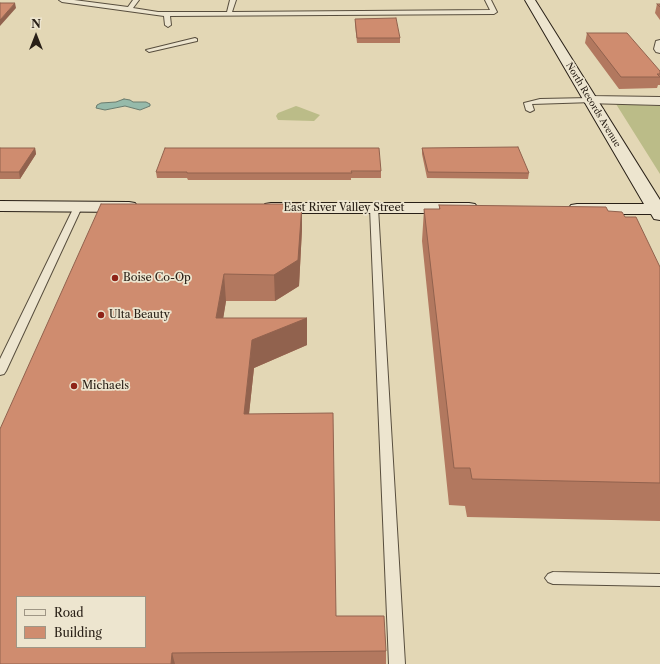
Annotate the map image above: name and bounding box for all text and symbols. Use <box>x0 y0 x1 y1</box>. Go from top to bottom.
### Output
north arrow <box>16 16 56 56</box>
text: N <box>31 17 41 31</box>
street label: North Records Avenue <box>563 61 623 149</box>
street label: East River Valley Street <box>283 201 405 215</box>
place label: Boise Co-Op <box>123 271 191 285</box>
marker: Boise Co-Op <box>110 273 120 283</box>
place label: Ulta Beauty <box>109 308 170 322</box>
marker: Ulta Beauty <box>96 310 106 320</box>
place label: Michaels <box>82 379 129 393</box>
marker: Michaels <box>69 381 79 391</box>
legend <box>16 596 146 648</box>
text: Road <box>54 605 84 620</box>
text: Building <box>54 625 102 640</box>

